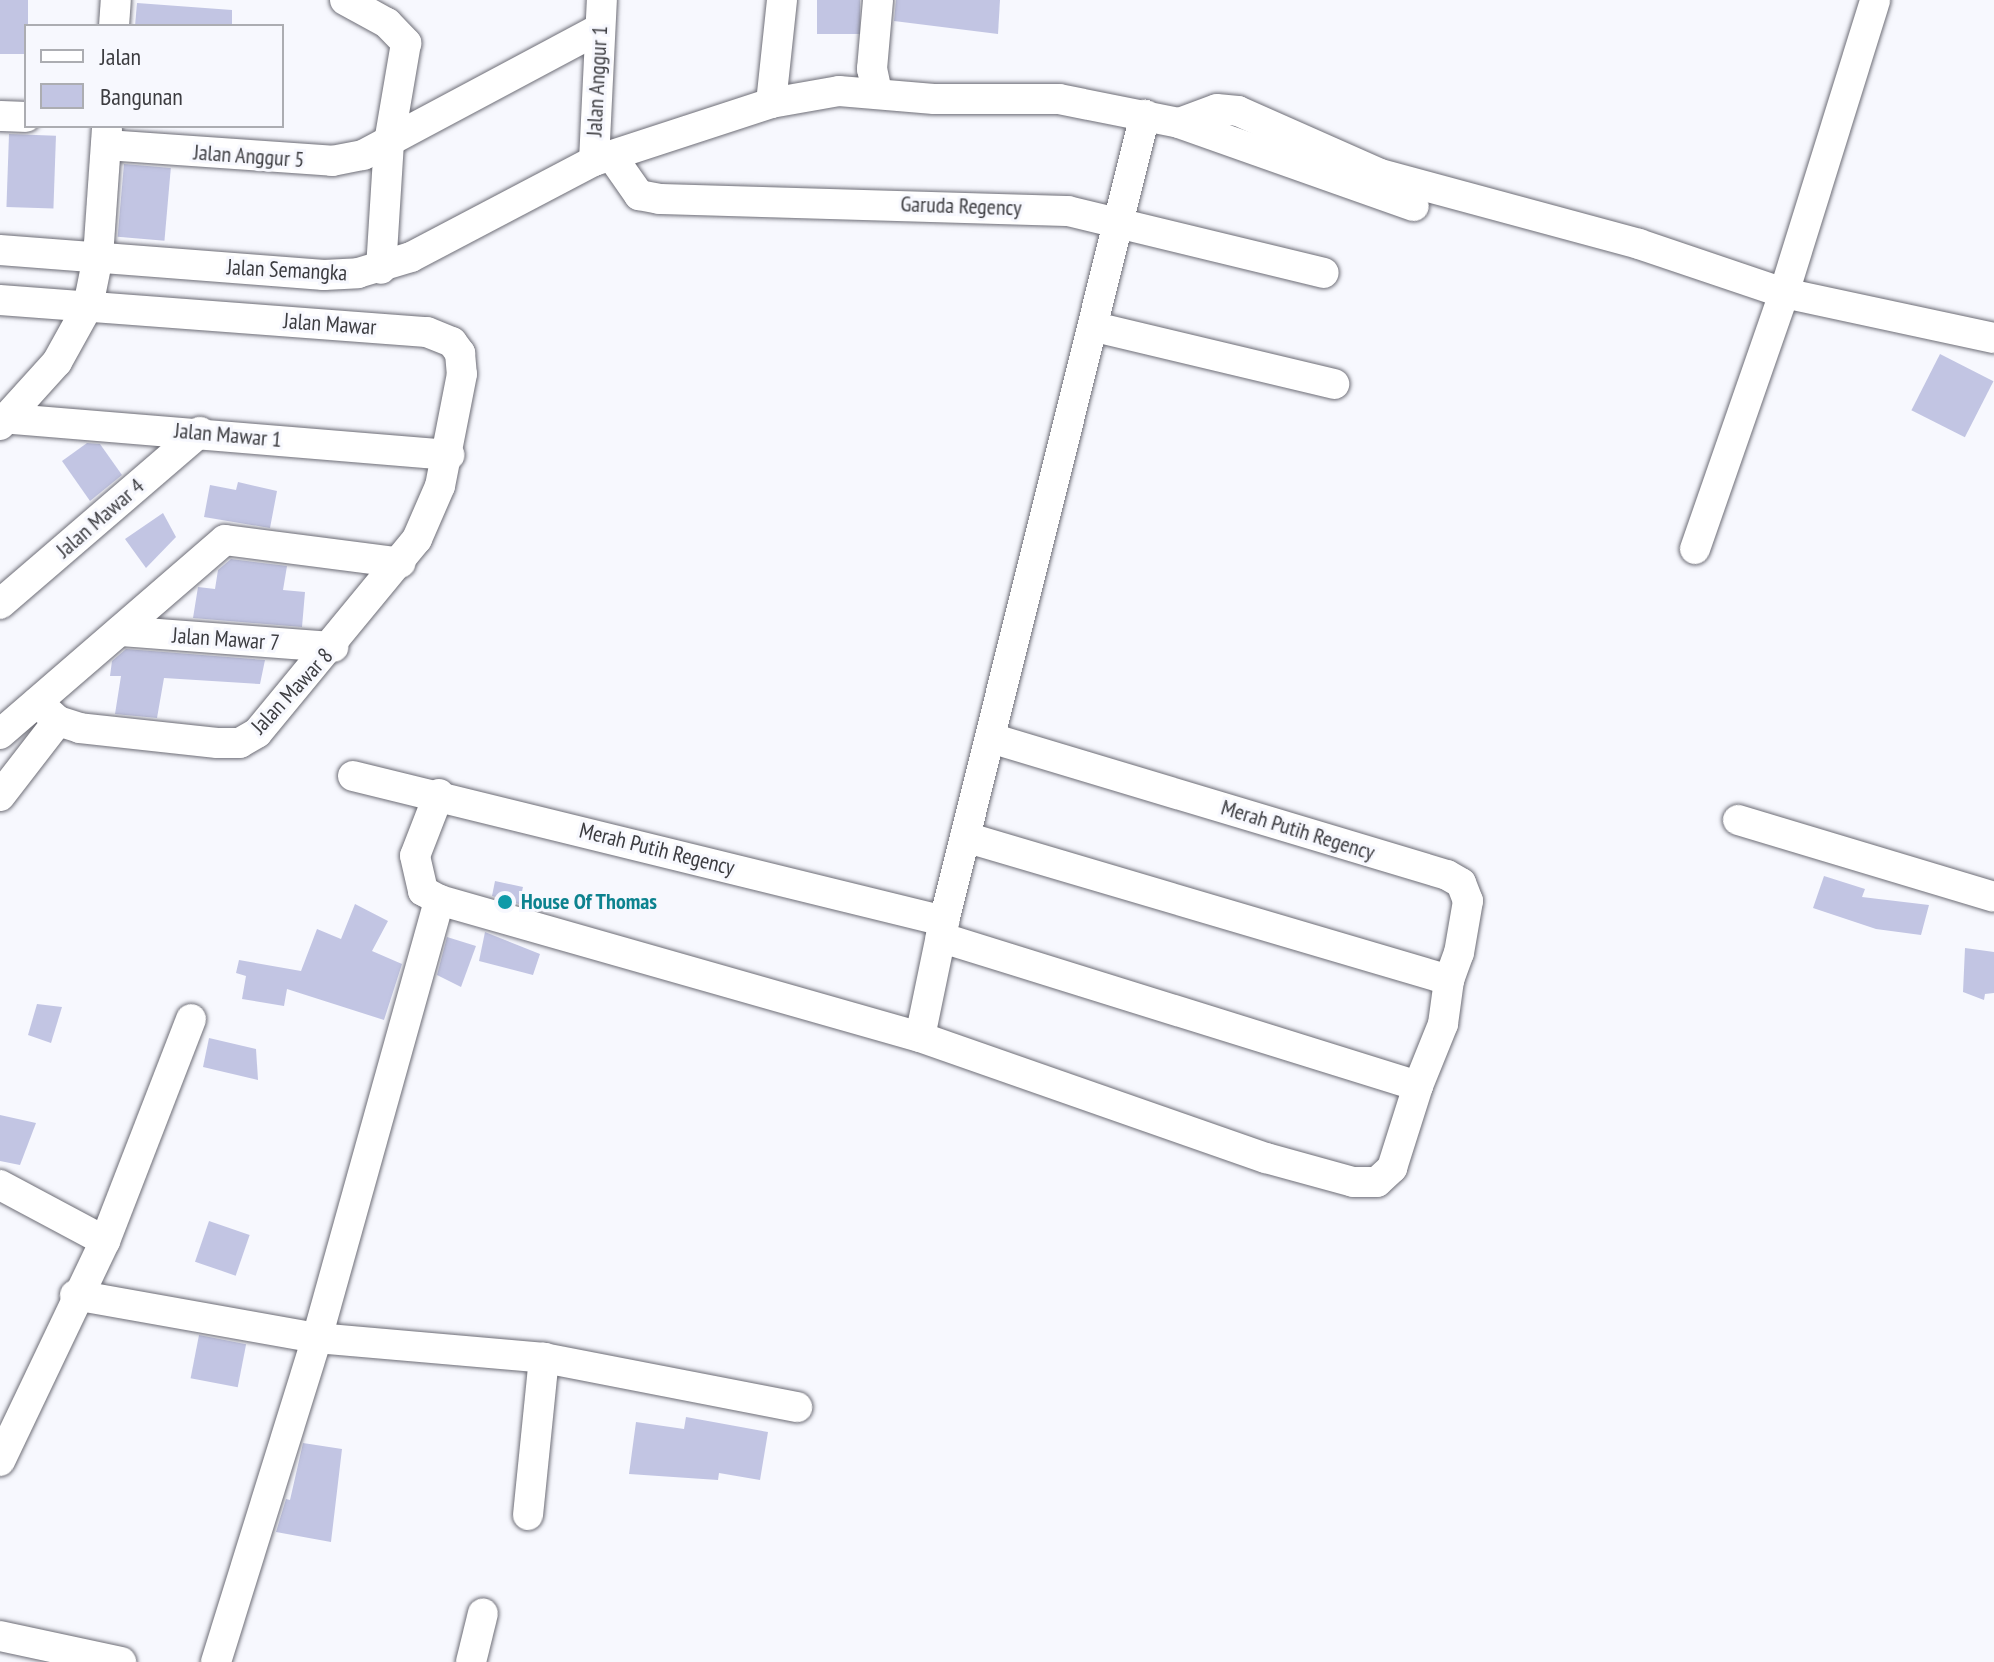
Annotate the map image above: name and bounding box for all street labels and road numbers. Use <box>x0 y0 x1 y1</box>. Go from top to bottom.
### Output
street label: Jalan Anggur 1 <box>581 25 613 137</box>
street label: Jalan Anggur 5 <box>192 139 306 173</box>
street label: Garuda Regency <box>900 191 1022 221</box>
street label: Jalan Semangka <box>226 254 348 286</box>
street label: Jalan Mawar <box>283 308 377 340</box>
street label: Jalan Mawar 1 <box>173 417 283 453</box>
street label: Jalan Mawar 4 <box>51 473 149 563</box>
street label: Jalan Mawar 7 <box>171 622 281 656</box>
street label: Jalan Mawar 8 <box>246 643 338 739</box>
street label: Merah Putih Regency <box>1218 794 1378 866</box>
street label: Merah Putih Regency <box>577 817 737 881</box>

